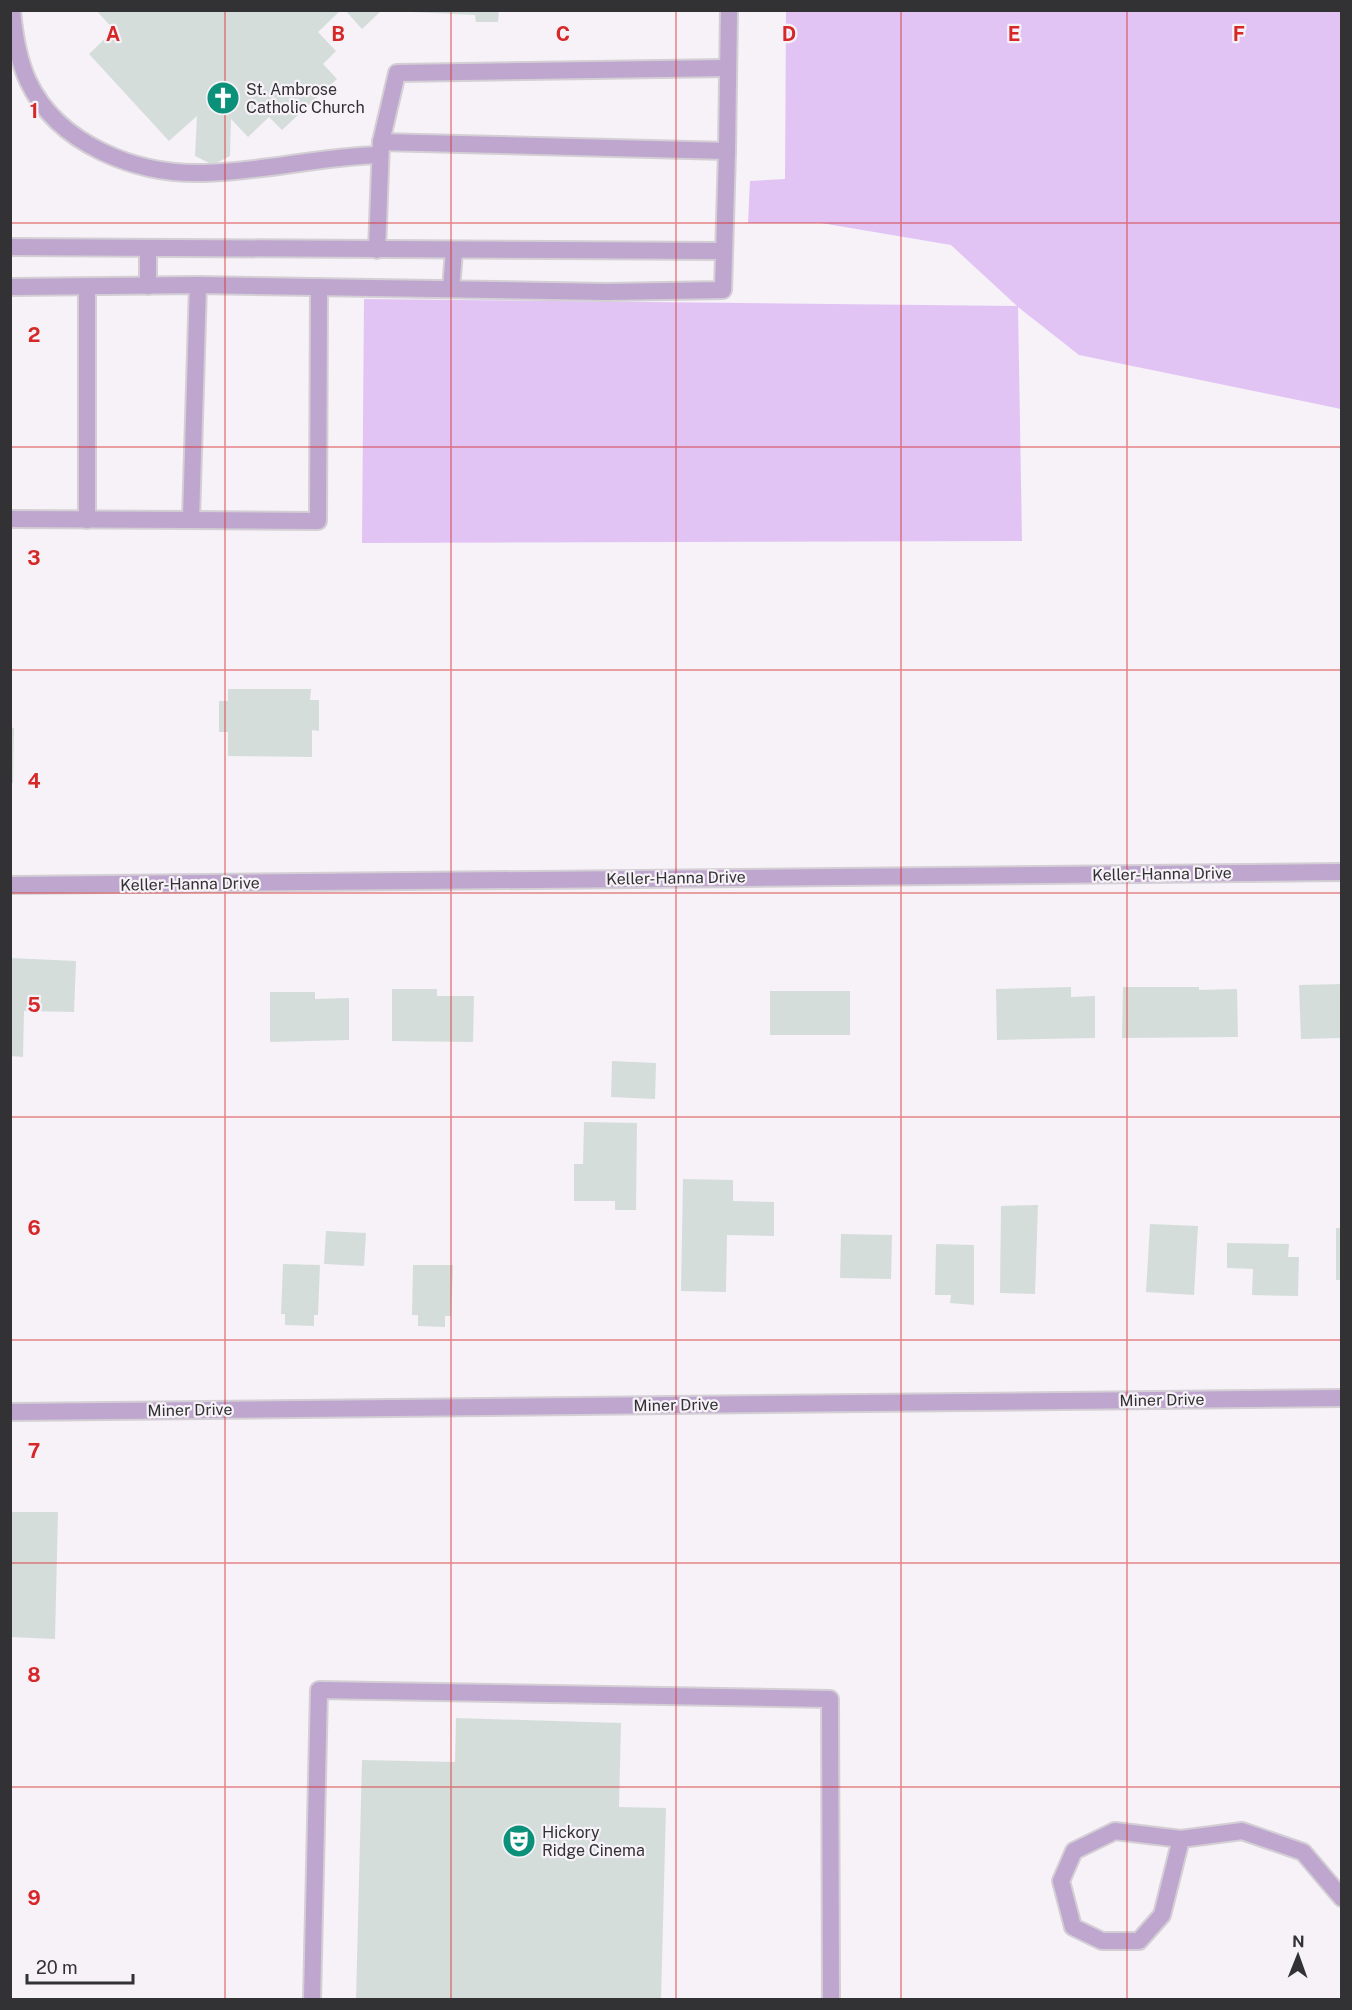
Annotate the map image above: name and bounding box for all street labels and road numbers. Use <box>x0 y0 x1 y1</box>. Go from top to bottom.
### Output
street label: Keller-Hanna Drive <box>1092 863 1232 885</box>
street label: Keller-Hanna Drive <box>606 867 746 889</box>
street label: Keller-Hanna Drive <box>120 873 260 895</box>
street label: Miner Drive <box>1119 1390 1205 1410</box>
street label: Miner Drive <box>633 1395 719 1415</box>
street label: Miner Drive <box>147 1400 233 1420</box>

